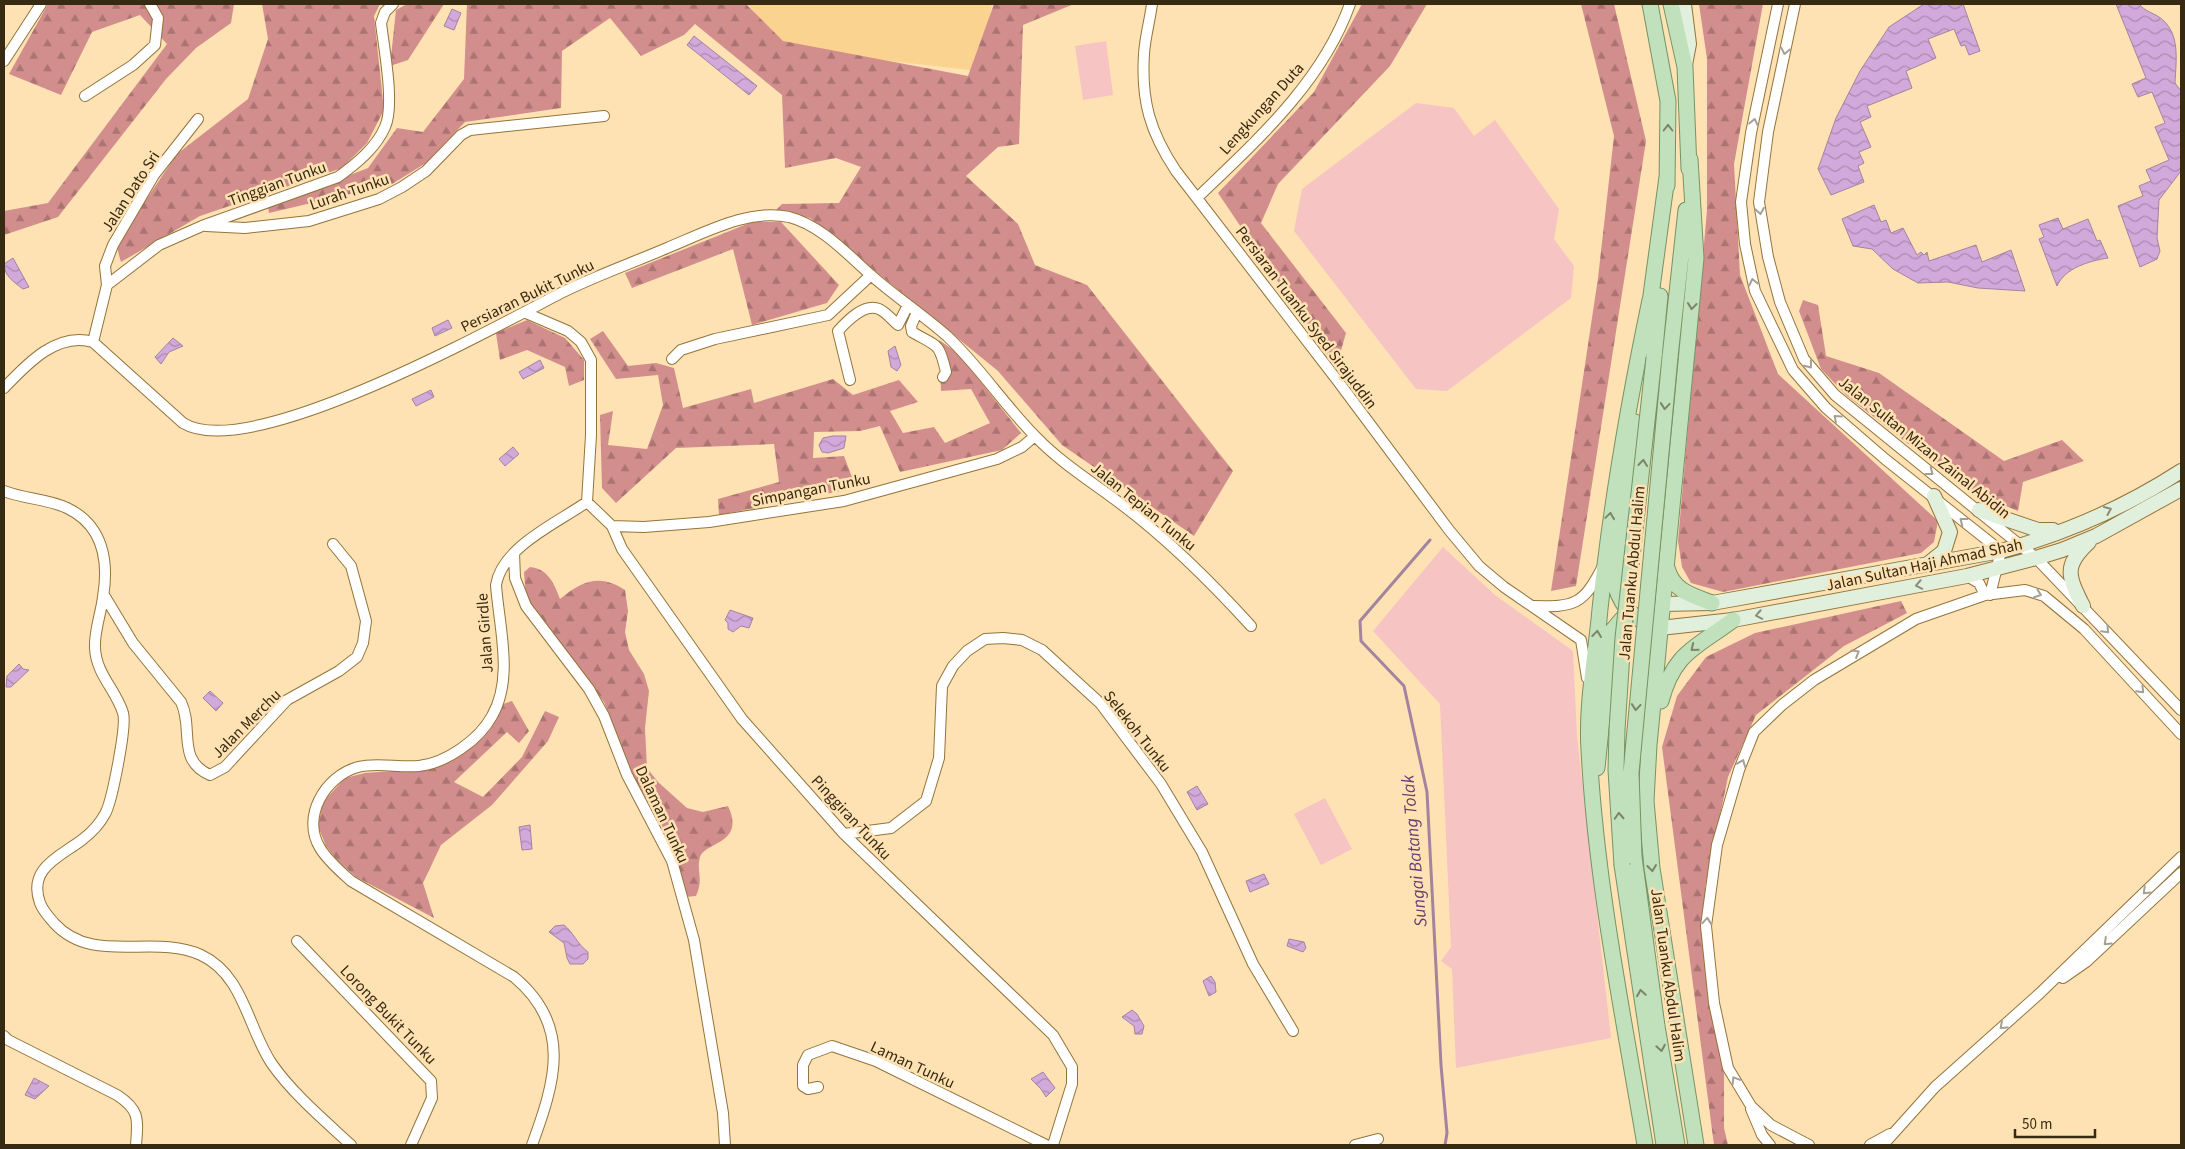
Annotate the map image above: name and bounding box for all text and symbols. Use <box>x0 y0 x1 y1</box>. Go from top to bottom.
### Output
one-way arrow <box>1780 47 1791 56</box>
street label: Lengkungan Duta <box>1214 58 1309 160</box>
one-way arrow <box>1748 117 1758 126</box>
one-way arrow <box>1663 124 1673 132</box>
street label: Jalan Dato Sri <box>96 147 165 236</box>
street label: Tinggian Tunku <box>225 156 330 212</box>
street label: Lurah Tunku <box>306 168 392 216</box>
one-way arrow <box>1755 207 1765 216</box>
street label: Persiaran Tuanku Syed Sirajuddin <box>1230 222 1382 414</box>
street label: Persiaran Bukit Tunku <box>457 254 598 338</box>
one-way arrow <box>1748 277 1759 286</box>
one-way arrow <box>1687 303 1698 311</box>
one-way arrow <box>1803 359 1812 369</box>
street label: Jalan Sultan Mizan Zainal Abidin <box>1834 371 2015 524</box>
one-way arrow <box>1660 402 1671 410</box>
one-way arrow <box>1834 415 1843 424</box>
street label: Jalan Tepian Tunku <box>1086 457 1201 556</box>
one-way arrow <box>1637 458 1648 466</box>
one-way arrow <box>1925 466 1934 475</box>
street label: Simpangan Tunku <box>750 468 873 512</box>
street label: Jalan Tuanku Abdul Halim <box>1613 485 1651 661</box>
one-way arrow <box>2103 505 2112 516</box>
one-way arrow <box>1605 512 1615 520</box>
one-way arrow <box>1960 519 1969 527</box>
street label: Jalan Sultan Haji Ahmad Shah <box>1824 533 2025 597</box>
one-way arrow <box>1915 579 1923 589</box>
one-way arrow <box>2033 588 2041 598</box>
street label: Jalan Girdle <box>471 592 499 674</box>
one-way arrow <box>1755 609 1764 620</box>
one-way arrow <box>2100 625 2109 634</box>
one-way arrow <box>1591 630 1602 638</box>
one-way arrow <box>1691 643 1700 651</box>
one-way arrow <box>1850 650 1859 660</box>
street label: Jalan Merchu <box>207 684 286 763</box>
one-way arrow <box>2135 684 2144 693</box>
street label: Selekoh Tunku <box>1098 686 1176 777</box>
one-way arrow <box>1631 703 1642 711</box>
one-way arrow <box>1735 759 1746 768</box>
street label: Dalaman Tunku <box>630 762 694 867</box>
street label: Pinggiran Tunku <box>806 770 896 865</box>
water label: Sungai Batang Tolak <box>1395 773 1434 928</box>
one-way arrow <box>1613 812 1624 820</box>
one-way arrow <box>1646 864 1657 872</box>
one-way arrow <box>2143 885 2152 894</box>
street label: Jalan Tuanku Abdul Halim <box>1645 887 1691 1063</box>
one-way arrow <box>1701 917 1712 925</box>
one-way arrow <box>2104 936 2113 945</box>
street label: Lorong Bukit Tunku <box>335 960 442 1069</box>
one-way arrow <box>1636 989 1647 997</box>
one-way arrow <box>1999 1020 2008 1029</box>
street label: Laman Tunku <box>867 1036 958 1094</box>
one-way arrow <box>1655 1044 1665 1053</box>
one-way arrow <box>1731 1076 1741 1085</box>
scale bar <box>2015 1106 2095 1138</box>
text: 50 m <box>2022 1114 2052 1135</box>

